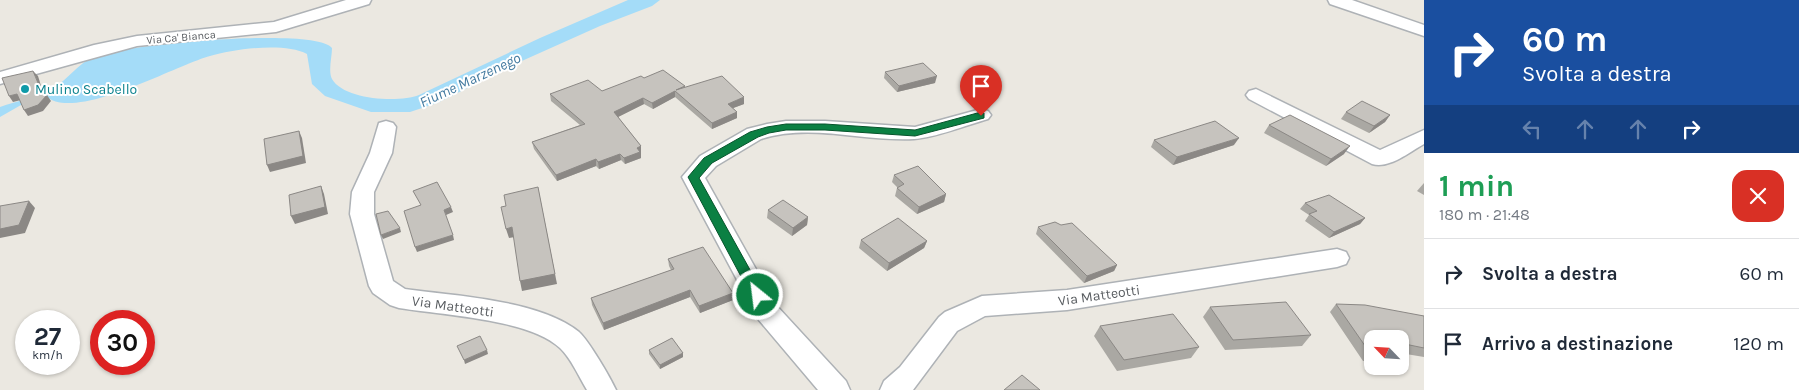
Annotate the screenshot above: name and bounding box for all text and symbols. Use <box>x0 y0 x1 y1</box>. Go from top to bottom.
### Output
text: 60 m <box>1522 19 1607 60</box>
icon: right <box>1439 20 1504 85</box>
street label: Via Ca' Bianca <box>146 28 216 47</box>
water label: Fiume Marzenego <box>417 48 524 111</box>
text: Svolta a destra <box>1522 61 1672 87</box>
pin <box>960 65 1002 116</box>
icon: arrive <box>967 72 995 100</box>
place label: Mulino Scabello <box>35 81 137 98</box>
marker: Mulino Scabello <box>19 83 31 95</box>
icon: left <box>1518 115 1546 143</box>
icon: ahead <box>1571 115 1599 143</box>
icon: ahead <box>1624 115 1652 143</box>
icon: right <box>1677 115 1705 143</box>
text: 1 min <box>1439 168 1514 204</box>
button: close <box>1732 170 1784 222</box>
text: 180 m · 21:48 <box>1439 205 1530 224</box>
icon: right <box>1439 260 1467 288</box>
text: Svolta a destra <box>1482 263 1618 285</box>
text: 60 m <box>1740 263 1784 285</box>
position arrow <box>731 268 783 320</box>
street label: Via Matteotti <box>1057 281 1141 310</box>
street label: Via Matteotti <box>411 292 495 321</box>
speed limit sign: 30 <box>90 310 155 375</box>
text: 27 <box>34 322 61 351</box>
north arrow <box>1364 330 1409 375</box>
map controls <box>1364 330 1409 375</box>
icon: arrive <box>1439 330 1467 358</box>
text: Arrivo a destinazione <box>1482 333 1673 355</box>
text: 120 m <box>1733 333 1784 355</box>
text: km/h <box>32 348 63 362</box>

